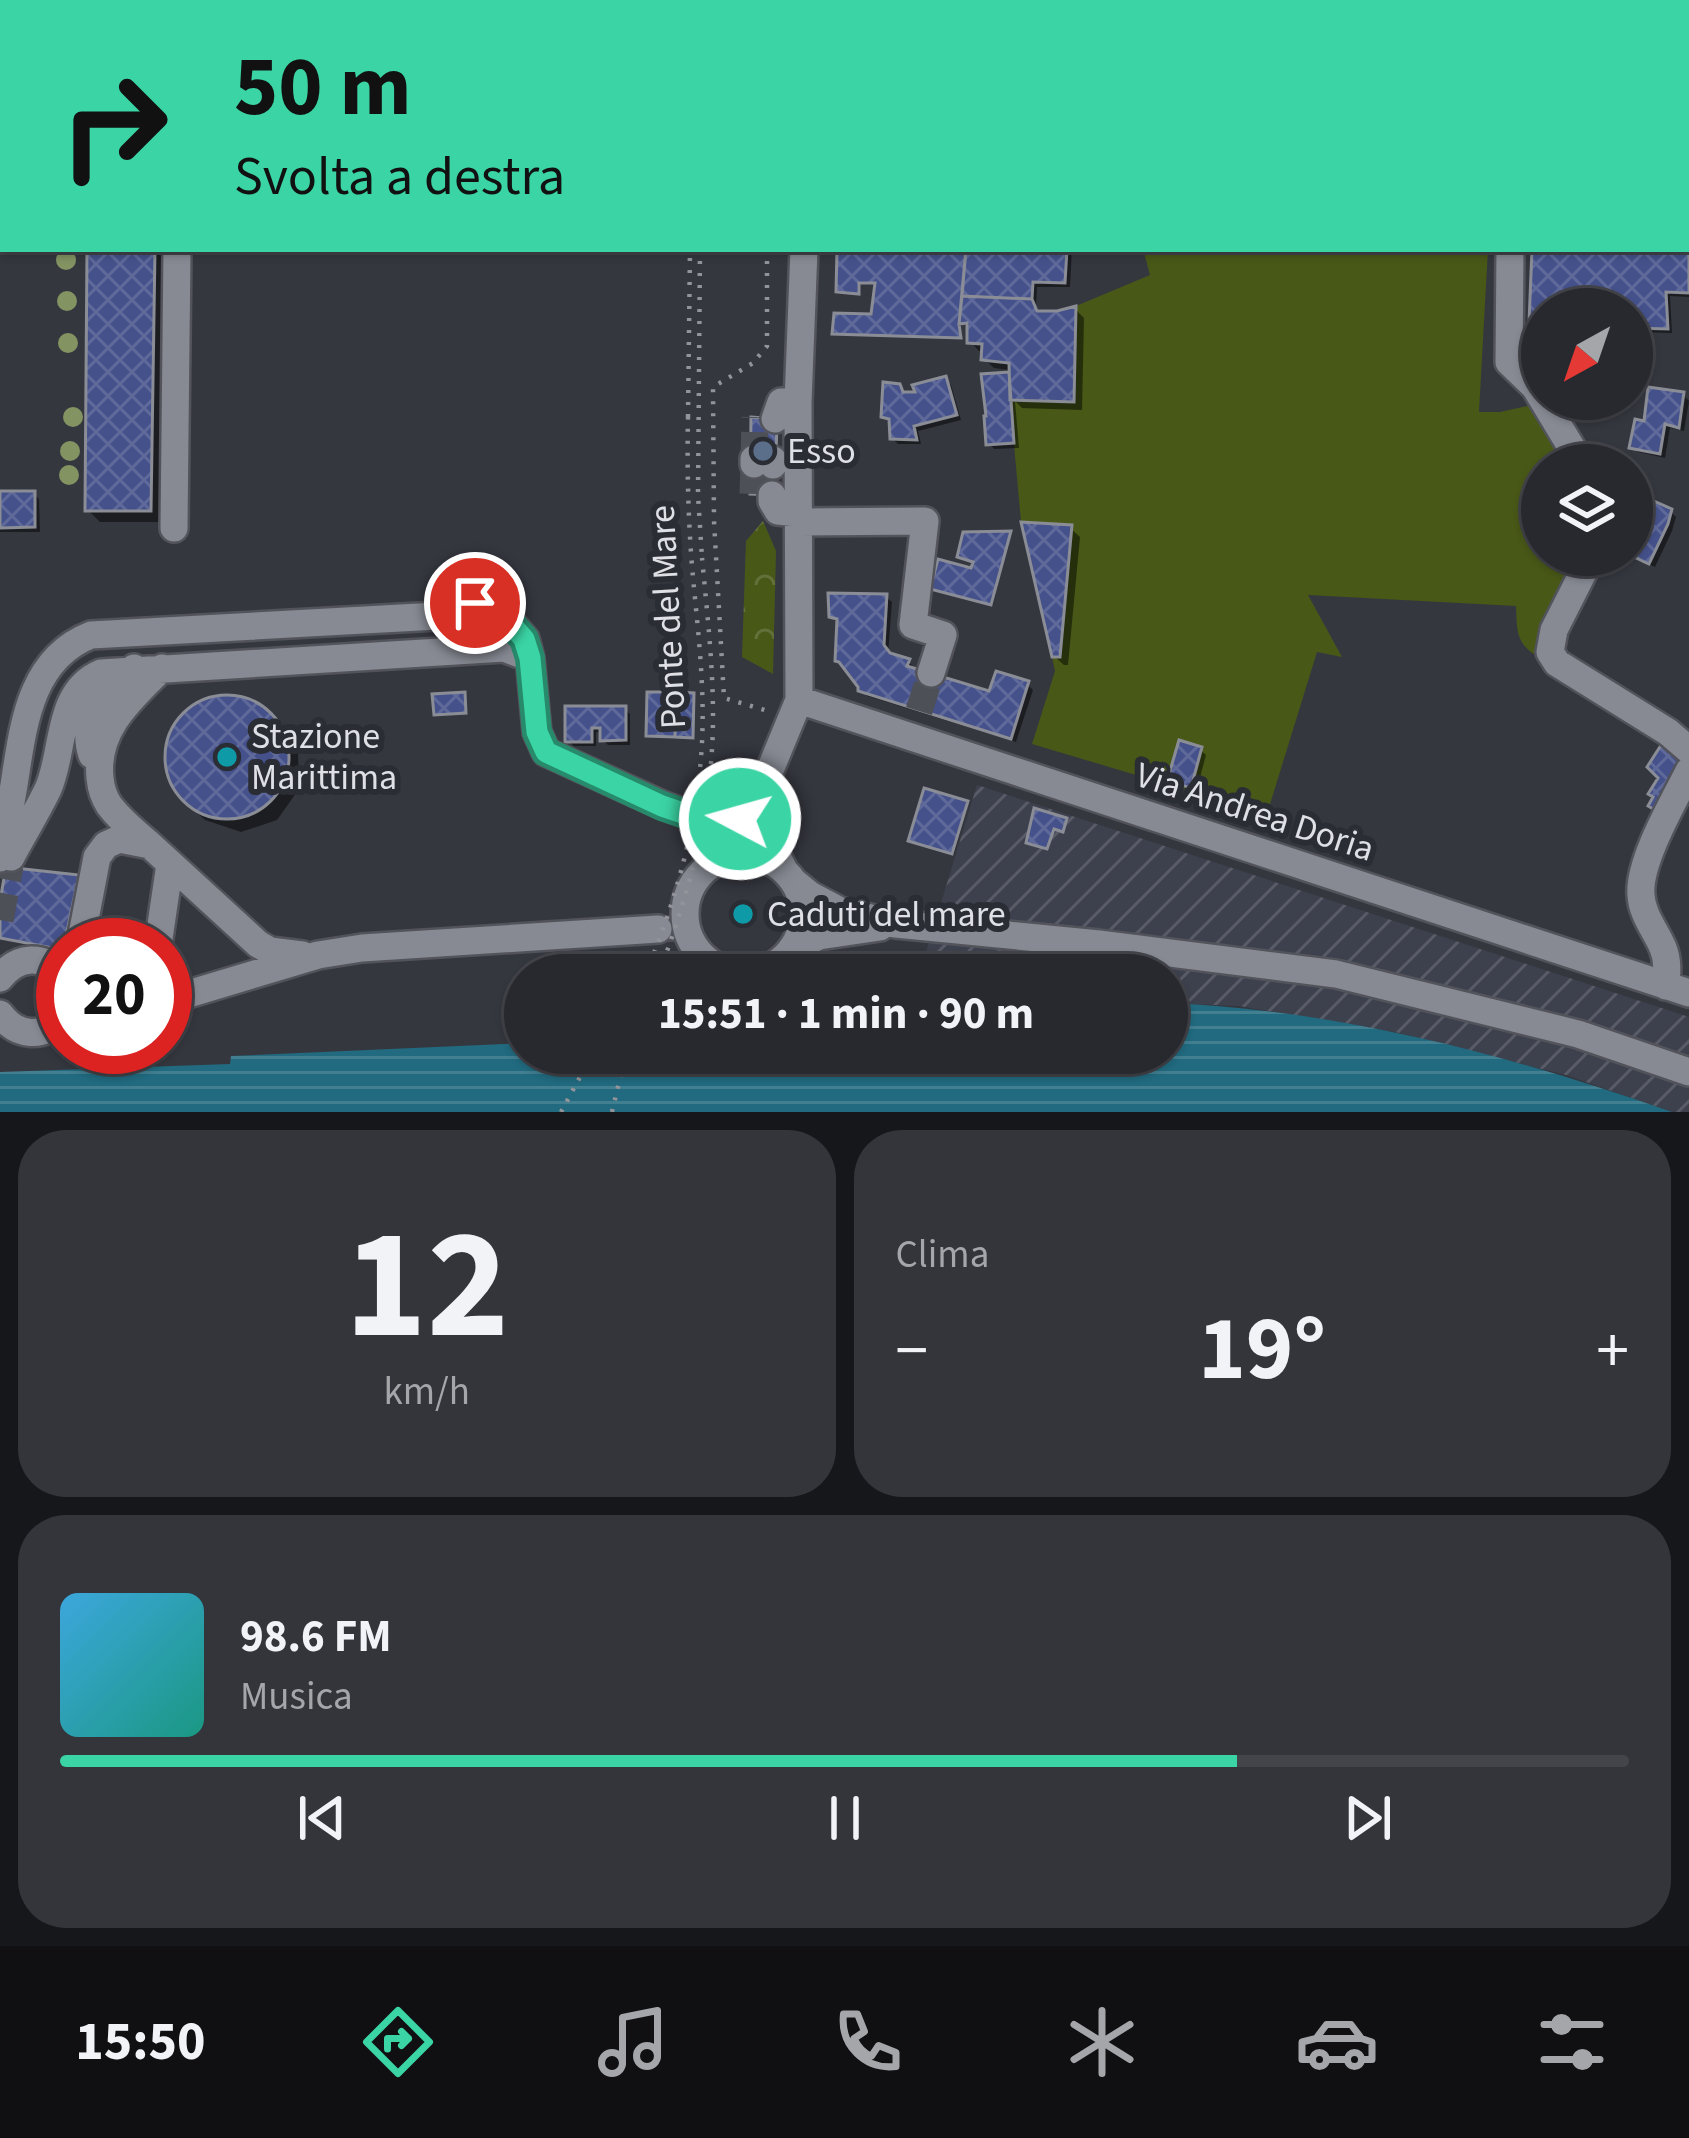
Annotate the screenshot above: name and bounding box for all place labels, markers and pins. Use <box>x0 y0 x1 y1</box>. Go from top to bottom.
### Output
place label: Esso <box>787 426 856 477</box>
marker: Esso <box>750 438 776 464</box>
pin <box>424 552 526 654</box>
place label: Stazione Marittima <box>251 711 397 803</box>
marker: Stazione Marittima <box>214 744 240 770</box>
place label: Caduti del mare <box>767 889 1006 940</box>
marker: Caduti del mare <box>730 901 756 927</box>

